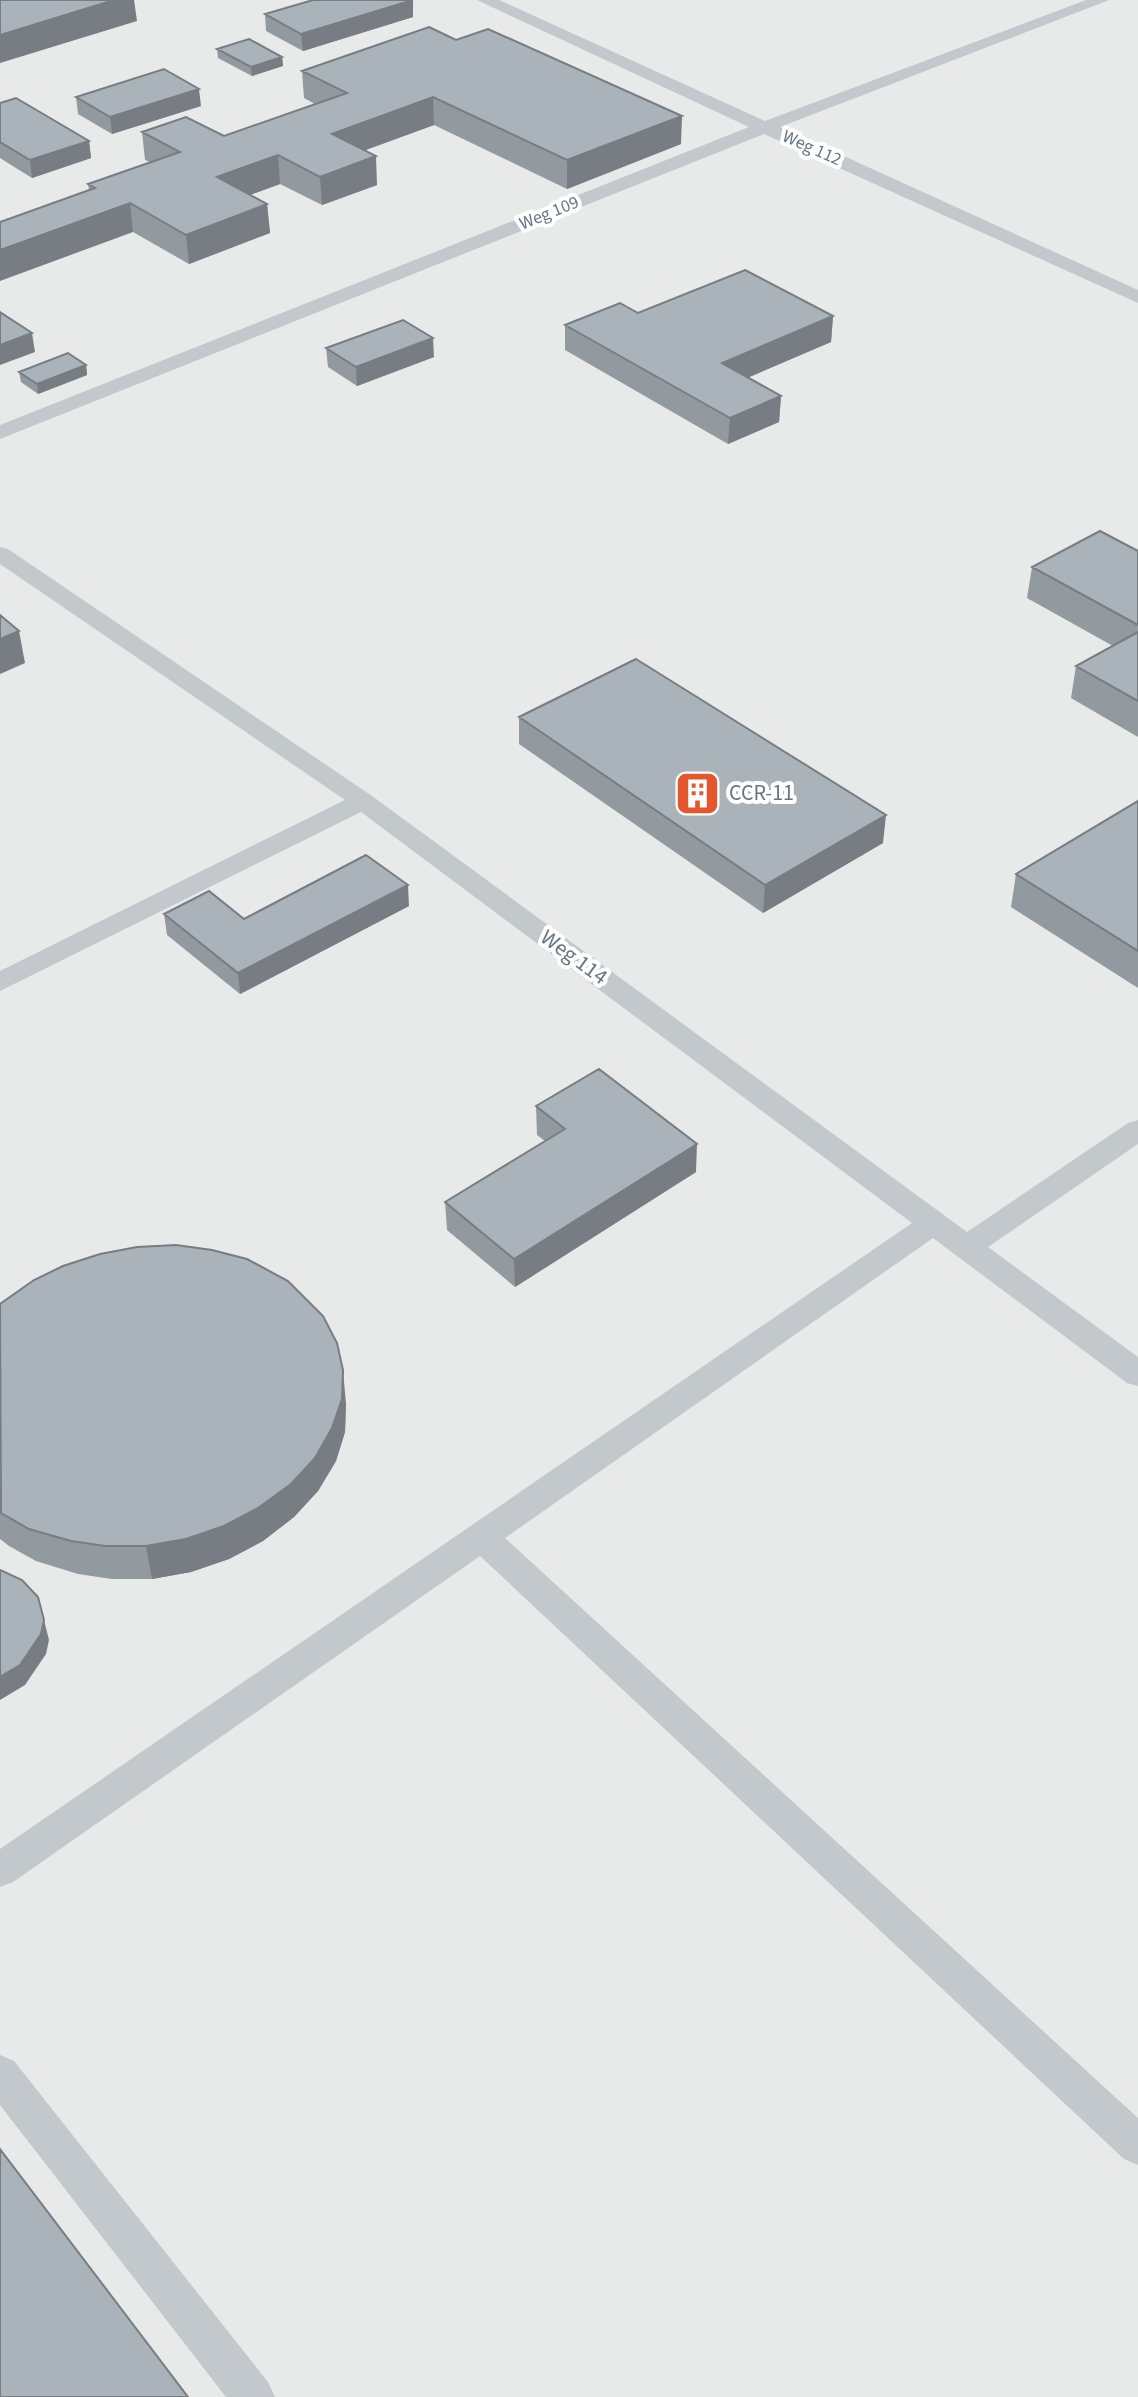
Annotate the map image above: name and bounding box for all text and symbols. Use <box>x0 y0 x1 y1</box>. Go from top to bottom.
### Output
street label: Weg 112 <box>778 124 846 172</box>
street label: Weg 109 <box>515 190 583 236</box>
building icon: CCR-11 <box>674 769 722 817</box>
place label: CCR-11 <box>729 777 794 809</box>
street label: Weg 114 <box>534 922 614 992</box>

